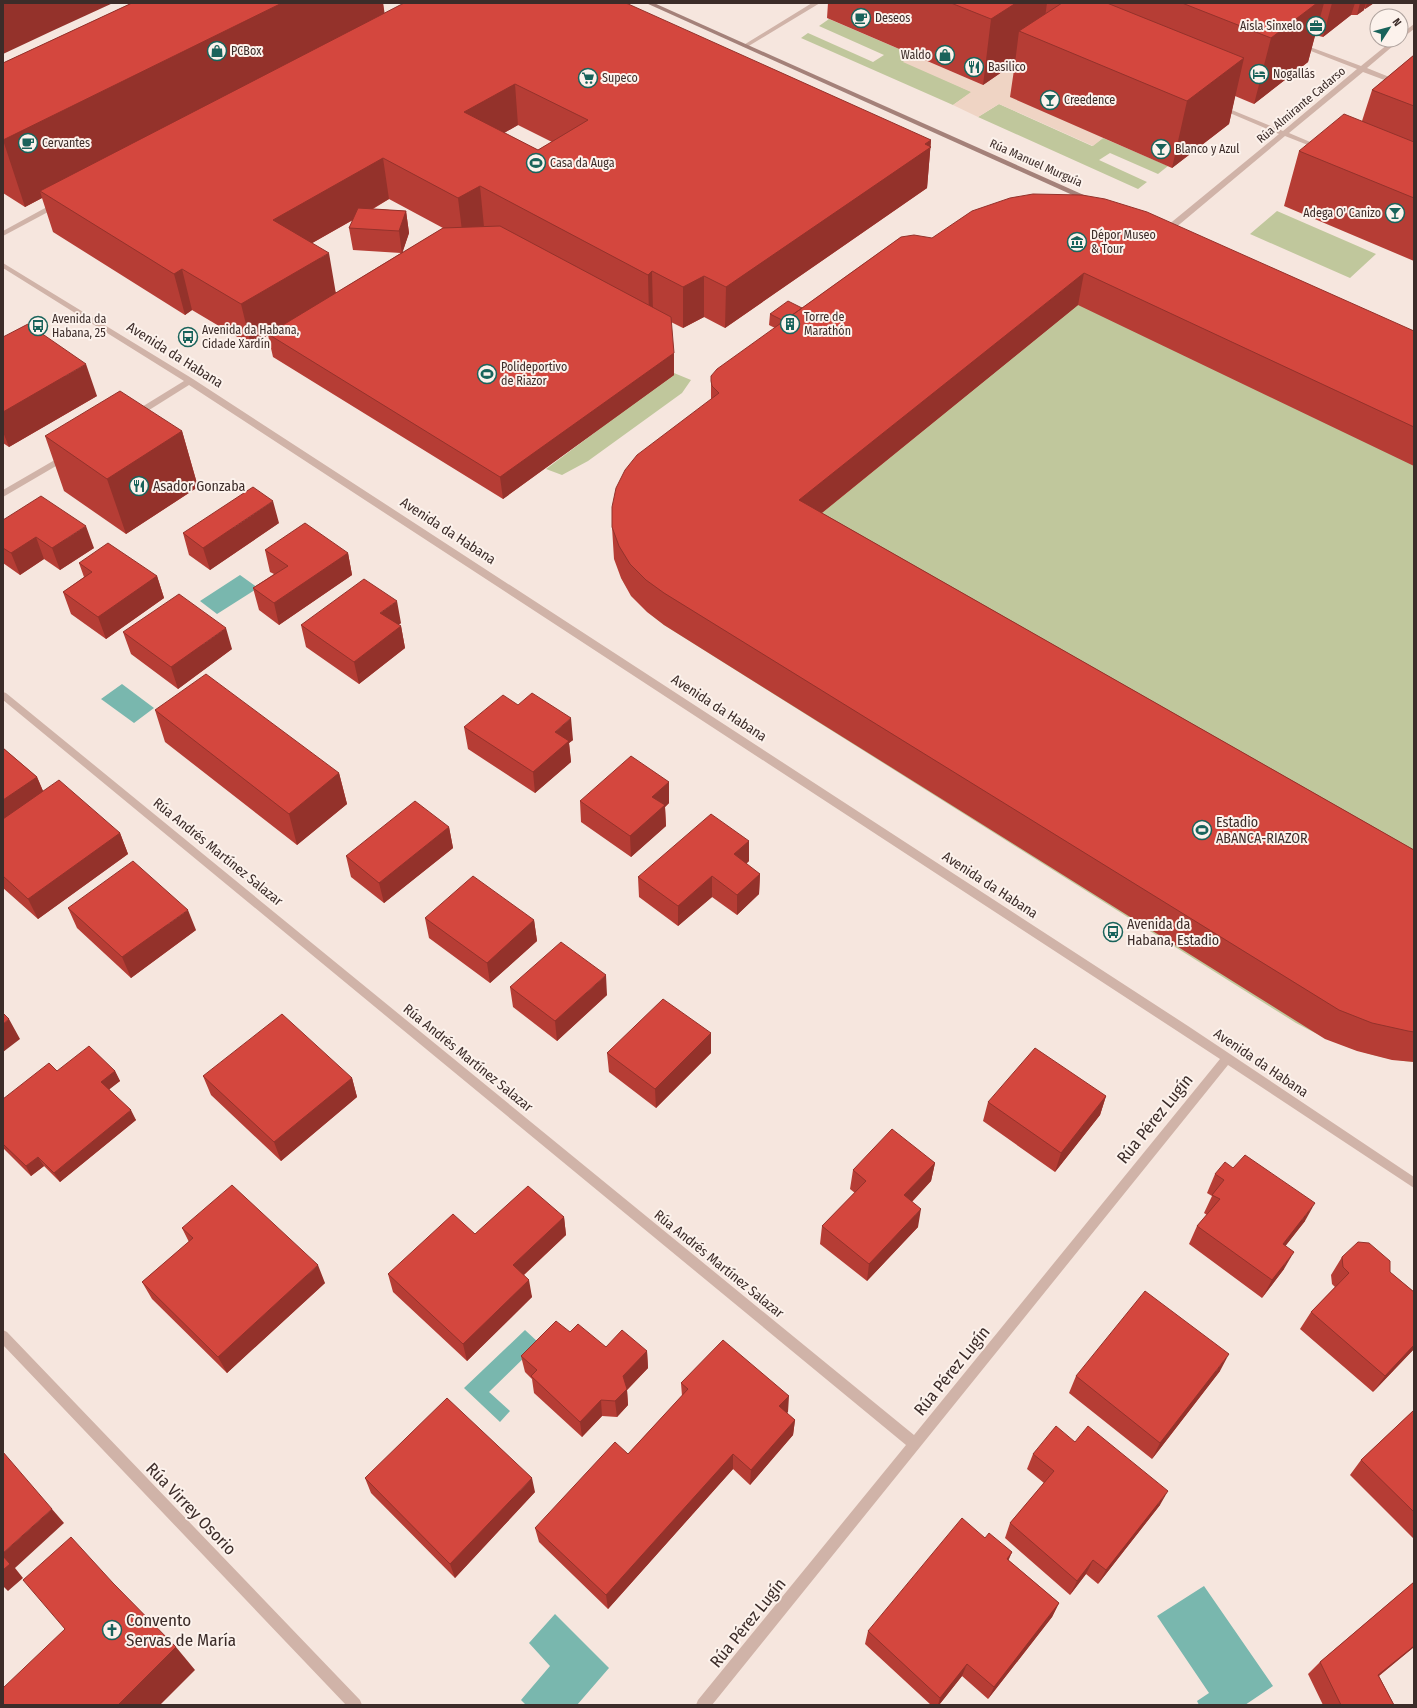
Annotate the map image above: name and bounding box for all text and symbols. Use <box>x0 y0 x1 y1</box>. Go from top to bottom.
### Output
cafe icon: Deseos <box>850 7 872 29</box>
north arrow <box>1369 8 1409 48</box>
place label: Deseos <box>875 11 910 25</box>
office icon: Aisla Sinxelo <box>1305 15 1327 37</box>
text: N <box>1389 16 1404 29</box>
place label: Aisla Sinxelo <box>1240 19 1302 33</box>
shop icon: PCBox <box>206 40 228 62</box>
place label: PCBox <box>231 44 262 58</box>
shop icon: Waldo <box>934 44 956 66</box>
place label: Waldo <box>901 48 931 62</box>
restaurant icon: Basilico <box>963 56 985 78</box>
place label: Basilico <box>988 60 1026 74</box>
hotel icon: Nogallás <box>1248 63 1270 85</box>
street label: Rúa Almirante Cadarso <box>1254 64 1348 146</box>
supermarket icon: Supeco <box>577 67 599 89</box>
place label: Nogallás <box>1273 67 1315 81</box>
place label: Supeco <box>602 71 638 85</box>
bar icon: Creedence <box>1039 89 1061 111</box>
place label: Creedence <box>1064 93 1115 107</box>
cafe icon: Cervantes <box>17 132 39 154</box>
place label: Cervantes <box>42 136 90 150</box>
street label: Rúa Manuel Murguía <box>987 136 1085 190</box>
bar icon: Blanco y Azul <box>1150 138 1172 160</box>
place label: Blanco y Azul <box>1175 142 1240 156</box>
sports icon: Casa da Auga <box>525 152 547 174</box>
place label: Casa da Auga <box>550 156 615 170</box>
bar icon: Adega O' Canizo <box>1384 202 1406 224</box>
place label: Adega O' Canizo <box>1303 206 1381 220</box>
place label: Dépor Museo & Tour <box>1091 228 1156 256</box>
museum icon: Dépor Museo & Tour <box>1066 231 1088 253</box>
place label: Torre de Marathón <box>804 310 851 338</box>
place label: Avenida da Habana, 25 <box>52 312 106 340</box>
building icon: Torre de Marathón <box>779 313 801 335</box>
bus stop icon: Avenida da Habana, 25 <box>27 315 49 337</box>
street label: Avenida da Habana <box>124 319 226 392</box>
place label: Avenida da Habana, Cidade Xardín <box>202 323 299 351</box>
bus stop icon: Avenida da Habana, Cidade Xardín <box>177 326 199 348</box>
place label: Polideportivo de Riazor <box>501 360 567 388</box>
sports icon: Polideportivo de Riazor <box>476 363 498 385</box>
restaurant icon: Asador Gonzaba <box>128 475 150 497</box>
place label: Asador Gonzaba <box>153 478 245 495</box>
street label: Avenida da Habana <box>397 494 499 568</box>
street label: Avenida da Habana <box>668 671 770 745</box>
street label: Rúa Andrés Martínez Salazar <box>150 794 286 910</box>
place label: Estadio ABANCA-RIAZOR <box>1216 814 1308 847</box>
sports icon: Estadio ABANCA-RIAZOR <box>1191 819 1213 841</box>
street label: Avenida da Habana <box>939 848 1041 922</box>
place label: Avenida da Habana, Estadio <box>1127 916 1219 949</box>
bus stop icon: Avenida da Habana, Estadio <box>1102 921 1124 943</box>
street label: Rúa Andrés Martínez Salazar <box>400 1000 536 1116</box>
street label: Avenida da Habana <box>1210 1025 1312 1101</box>
street label: Rúa Pérez Lugín <box>1113 1070 1197 1168</box>
street label: Rúa Andrés Martínez Salazar <box>651 1206 787 1322</box>
street label: Rúa Pérez Lugín <box>910 1322 994 1420</box>
street label: Rúa Virrey Osorio <box>142 1458 241 1560</box>
street label: Rúa Pérez Lugín <box>706 1574 790 1672</box>
place label: Convento Servas de María <box>126 1610 236 1651</box>
church icon: Convento Servas de María <box>101 1619 123 1641</box>

